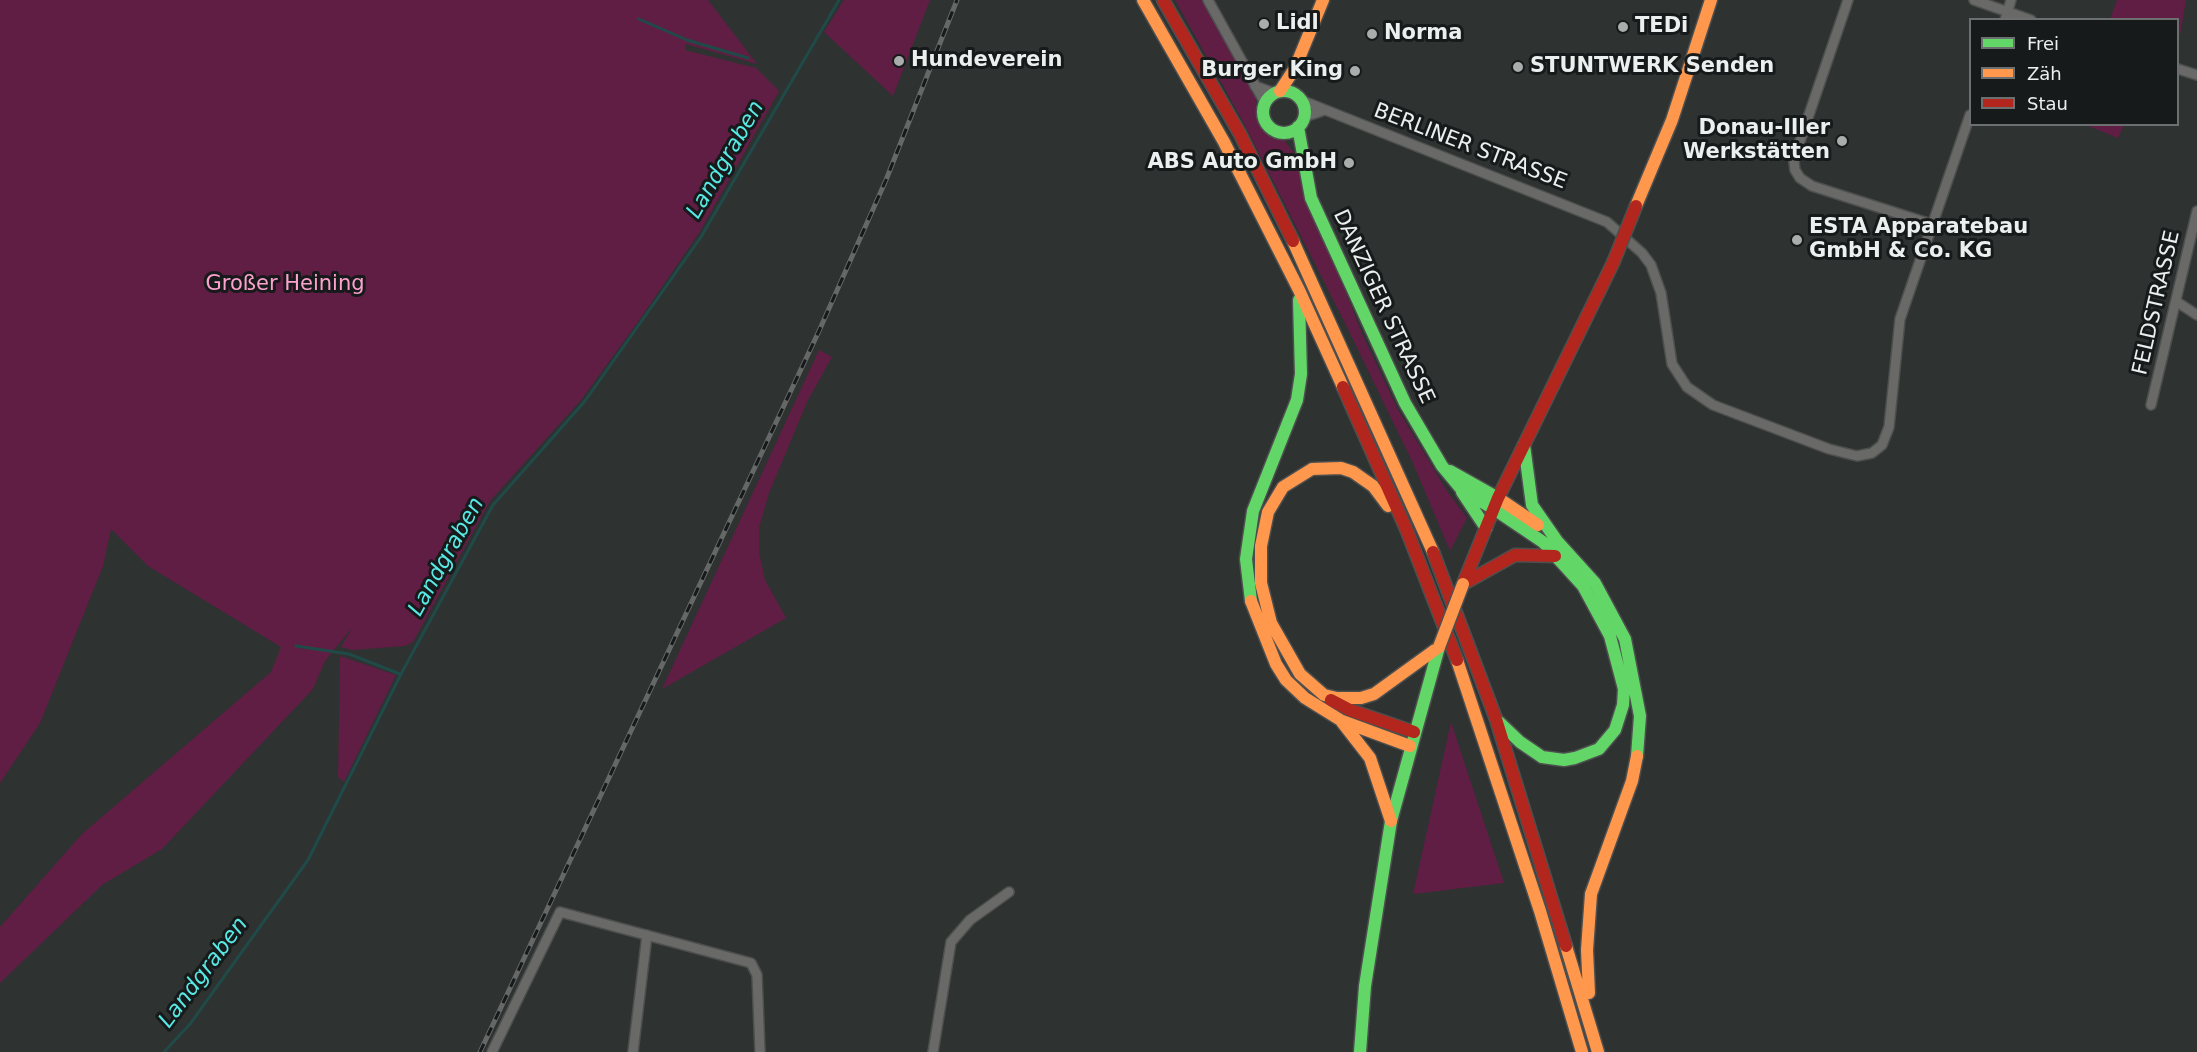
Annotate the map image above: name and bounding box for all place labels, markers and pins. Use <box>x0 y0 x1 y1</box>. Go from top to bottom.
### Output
place label: Lidl <box>1276 11 1319 37</box>
place label: TEDi <box>1635 14 1688 40</box>
marker: Lidl <box>1257 17 1271 31</box>
marker: TEDi <box>1616 20 1630 34</box>
place label: Norma <box>1384 21 1462 47</box>
marker: Norma <box>1365 27 1379 41</box>
place label: Hundeverein <box>911 48 1062 74</box>
marker: Hundeverein <box>892 54 906 68</box>
place label: STUNTWERK Senden <box>1530 54 1774 80</box>
place label: Burger King <box>1201 58 1343 84</box>
marker: STUNTWERK Senden <box>1511 60 1525 74</box>
marker: Burger King <box>1348 64 1362 78</box>
place label: Donau-Iller Werkstätten <box>1683 116 1830 166</box>
marker: Donau-Iller Werkstätten <box>1835 134 1849 148</box>
place label: ABS Auto GmbH <box>1148 150 1337 176</box>
marker: ABS Auto GmbH <box>1342 156 1356 170</box>
place label: ESTA Apparatebau GmbH & Co. KG <box>1809 215 2028 265</box>
marker: ESTA Apparatebau GmbH & Co. KG <box>1790 233 1804 247</box>

